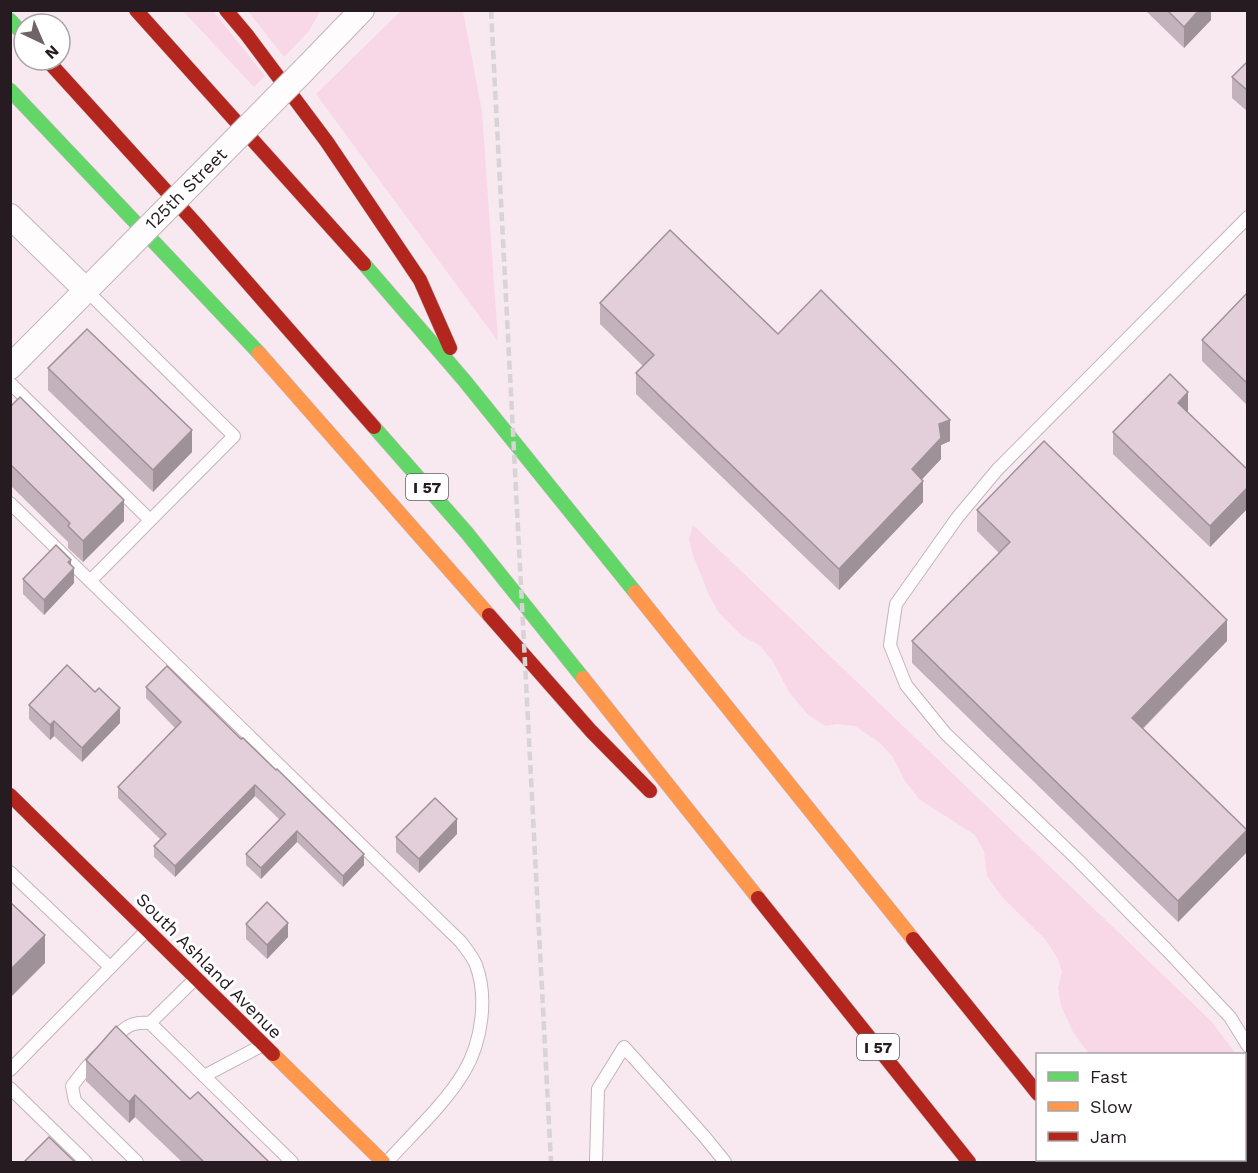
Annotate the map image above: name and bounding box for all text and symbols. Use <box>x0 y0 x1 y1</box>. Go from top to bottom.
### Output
north arrow <box>12 12 72 72</box>
text: N <box>41 41 63 63</box>
street label: 125th Street <box>140 143 231 234</box>
road number: I 57 <box>406 474 448 500</box>
street label: South Ashland Avenue <box>132 889 286 1043</box>
road number: I 57 <box>857 1034 899 1060</box>
legend <box>1036 1053 1246 1161</box>
text: Fast <box>1090 1066 1128 1087</box>
text: Slow <box>1090 1096 1133 1117</box>
text: Jam <box>1090 1126 1127 1147</box>

